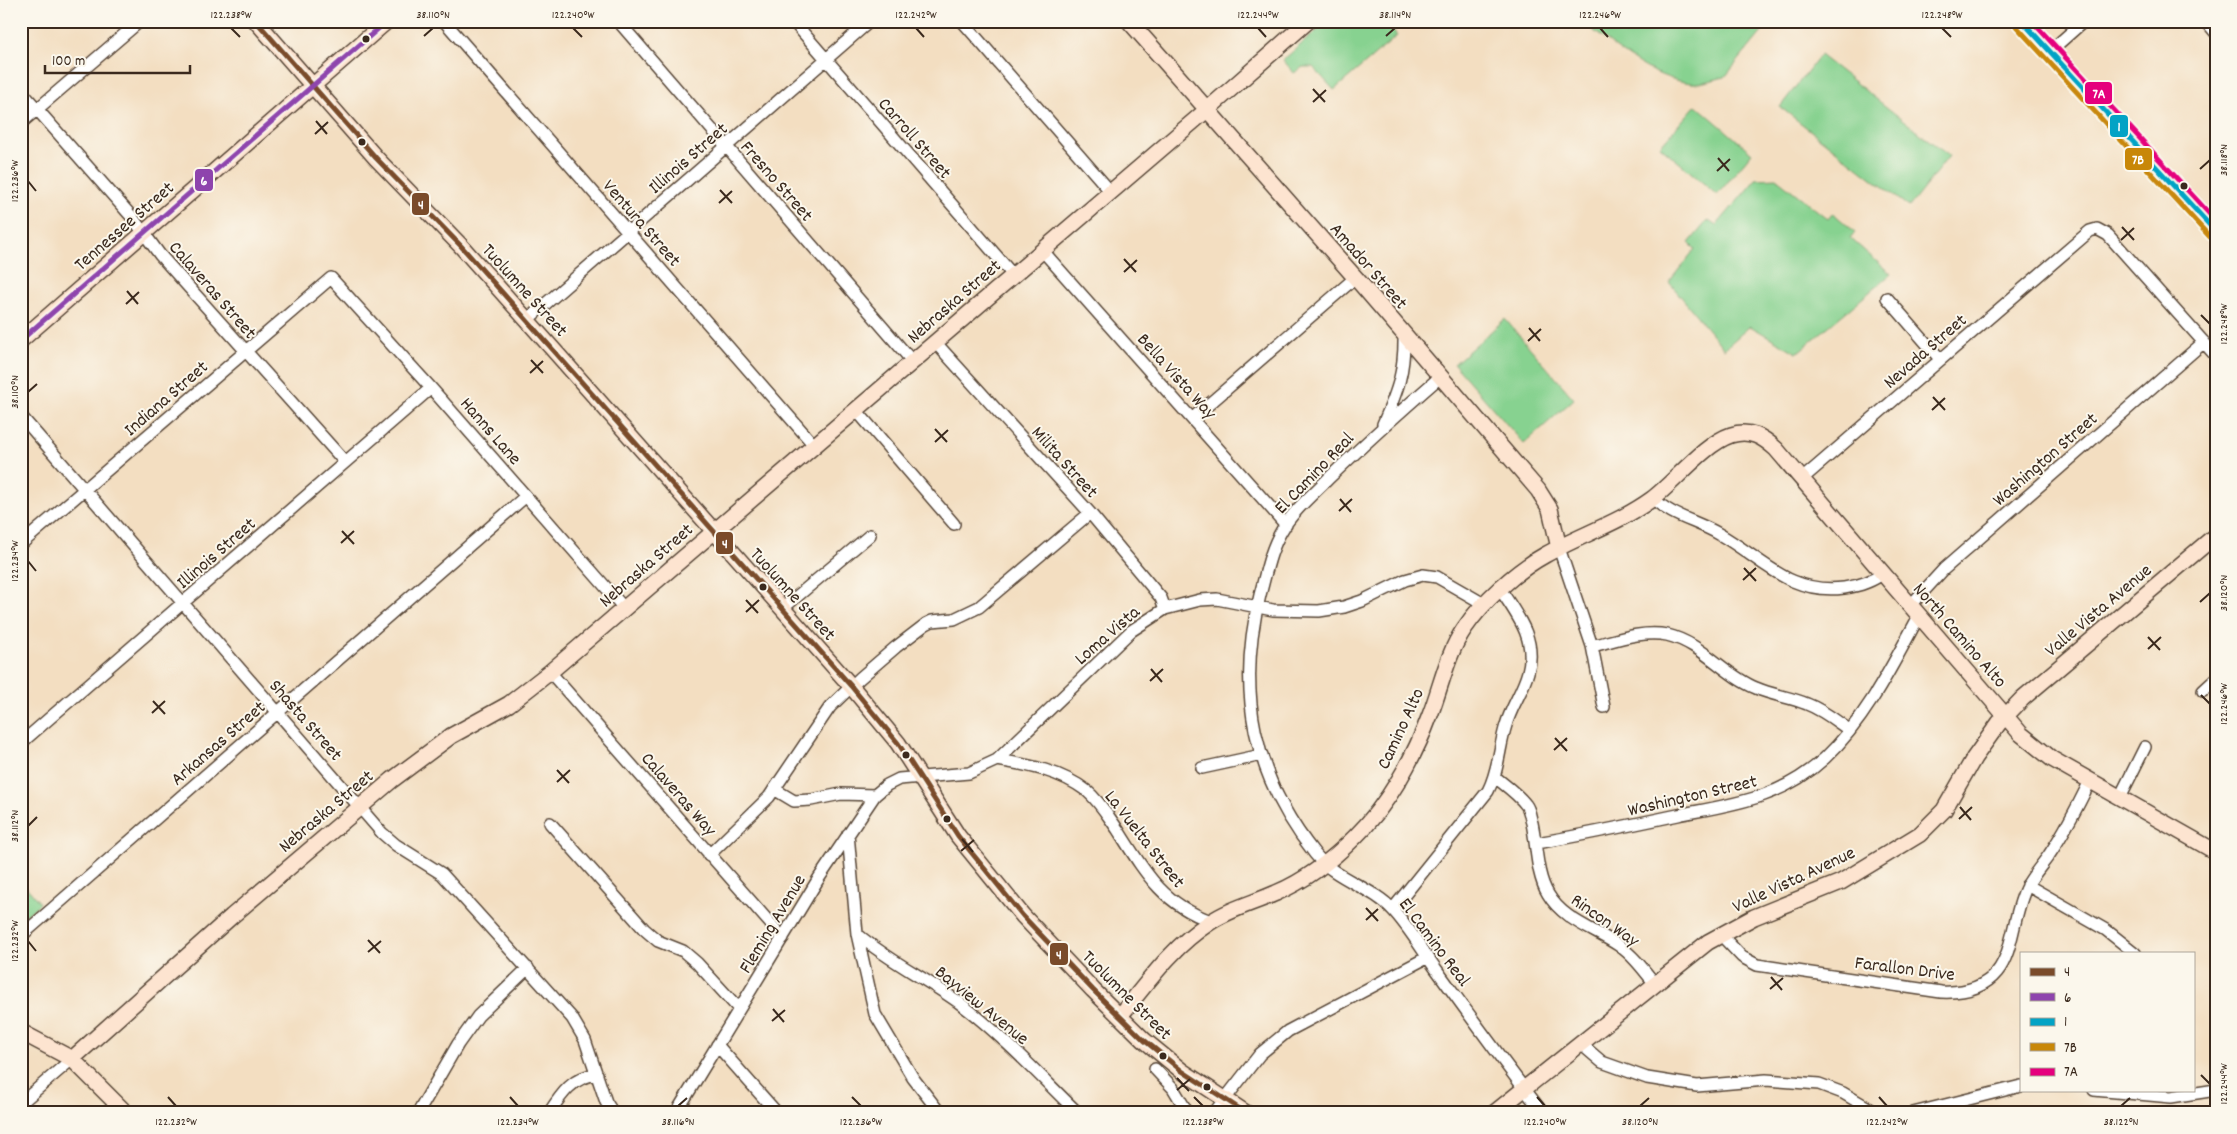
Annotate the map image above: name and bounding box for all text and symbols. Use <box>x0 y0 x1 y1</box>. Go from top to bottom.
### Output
text: 122.238°W <box>210 7 252 24</box>
text: 38.110°N <box>416 7 450 24</box>
text: 122.240°W <box>552 7 594 24</box>
text: 122.242°W <box>895 7 937 24</box>
text: 122.244°W <box>1237 7 1279 24</box>
text: 38.114°N <box>1379 7 1411 24</box>
text: 122.246°W <box>1579 7 1621 24</box>
text: 122.248°W <box>1922 7 1963 24</box>
unlabelled marker <box>361 34 371 44</box>
scale bar <box>45 42 190 74</box>
text: 100 m <box>52 51 85 73</box>
line badge: 7A <box>2084 81 2113 105</box>
text: 7A <box>2092 85 2106 105</box>
street label: Carroll Street <box>870 93 956 186</box>
line badge: 1 <box>2109 114 2129 138</box>
street label: Illinois Street <box>644 117 735 202</box>
text: 1 <box>2117 118 2121 138</box>
street label: Fresno Street <box>732 136 818 229</box>
unlabelled marker <box>357 137 367 147</box>
text: 38.118°N <box>2216 144 2233 176</box>
line badge: 7B <box>2124 147 2153 171</box>
text: 7B <box>2132 151 2144 171</box>
text: 122.236°W <box>7 160 24 202</box>
line badge: 6 <box>194 168 214 192</box>
text: 6 <box>201 172 208 192</box>
street label: Ventura Street <box>595 175 686 274</box>
street label: Tennessee Street <box>69 176 181 279</box>
unlabelled marker <box>2179 181 2189 191</box>
line badge: 4 <box>411 192 430 216</box>
text: 4 <box>418 196 424 216</box>
street label: Amador Street <box>1322 218 1413 317</box>
street label: Calaveras Street <box>161 236 262 346</box>
street label: Tuolumne Street <box>474 239 573 344</box>
street label: Nebraska Street <box>902 254 1008 351</box>
text: 122.248°W <box>2216 303 2233 344</box>
street label: Nevada Street <box>1879 309 1974 397</box>
street label: Bella Vista Way <box>1129 328 1222 427</box>
street label: Indiana Street <box>119 355 215 444</box>
text: 38.110°N <box>7 375 24 409</box>
street label: Hanns Lane <box>452 392 527 472</box>
street label: Washington Street <box>1988 407 2105 514</box>
street label: Milita Street <box>1024 421 1103 505</box>
street label: El Camino Real <box>1269 427 1362 522</box>
street label: Illinois Street <box>172 512 263 597</box>
street label: Nebraska Street <box>594 518 700 615</box>
line badge: 4 <box>715 531 734 555</box>
text: 4 <box>722 535 728 555</box>
text: 122.234°W <box>7 540 24 582</box>
street label: Tuolumne Street <box>742 543 841 648</box>
street label: Valle Vista Avenue <box>2040 559 2159 665</box>
text: 38.120°N <box>2216 575 2233 611</box>
street label: North Camino Alto <box>1905 578 2012 695</box>
unlabelled marker <box>758 582 768 592</box>
street label: Loma Vista <box>1070 600 1148 673</box>
street label: Shasta Street <box>261 675 347 768</box>
text: 122.246°W <box>2216 683 2233 725</box>
street label: Camino Alto <box>1372 684 1433 775</box>
street label: Arkansas Street <box>166 696 273 794</box>
street label: Calaveras Way <box>633 747 722 844</box>
unlabelled marker <box>901 750 911 760</box>
street label: Nebraska Street <box>274 765 381 861</box>
street label: Washington Street <box>1626 769 1760 825</box>
street label: La Vuelta Street <box>1096 785 1190 895</box>
text: 38.112°N <box>7 810 24 842</box>
unlabelled marker <box>942 814 952 824</box>
street label: Valle Vista Avenue <box>1729 841 1860 921</box>
street label: Fleming Avenue <box>734 870 814 979</box>
street label: Rincon Way <box>1564 888 1644 956</box>
street label: El Camino Real <box>1391 893 1476 994</box>
text: 122.232°W <box>7 920 24 962</box>
line badge: 4 <box>1049 942 1069 966</box>
street label: Tuolumne Street <box>1074 945 1177 1048</box>
text: 4 <box>1056 946 1062 966</box>
street label: Farallon Drive <box>1853 951 1956 990</box>
legend <box>2020 952 2194 1092</box>
street label: Bayview Avenue <box>928 960 1034 1053</box>
text: 4 <box>2064 962 2070 984</box>
text: 6 <box>2064 988 2071 1010</box>
text: 1 <box>2064 1012 2067 1034</box>
text: 7B <box>2064 1038 2077 1060</box>
unlabelled marker <box>1158 1051 1168 1061</box>
text: 7A <box>2064 1062 2078 1084</box>
text: 122.244°W <box>2216 1063 2233 1105</box>
unlabelled marker <box>1202 1082 1212 1092</box>
text: 122.232°W <box>155 1114 197 1131</box>
text: 122.234°W <box>497 1114 539 1131</box>
text: 38.116°N <box>661 1114 695 1131</box>
text: 122.236°W <box>840 1114 882 1131</box>
text: 122.238°W <box>1182 1114 1224 1131</box>
text: 122.240°W <box>1524 1114 1566 1131</box>
text: 38.120°N <box>1622 1114 1658 1131</box>
text: 122.242°W <box>1866 1114 1908 1131</box>
text: 38.122°N <box>2103 1114 2139 1131</box>

